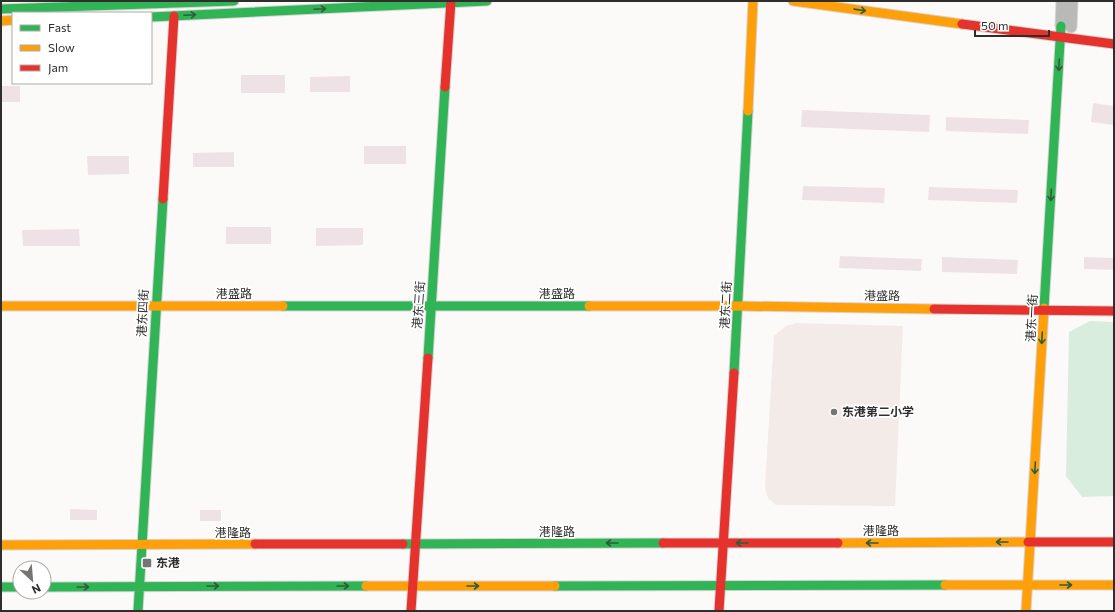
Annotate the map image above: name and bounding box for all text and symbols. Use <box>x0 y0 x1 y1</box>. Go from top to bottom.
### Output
one-way arrow <box>313 5 326 13</box>
one-way arrow <box>853 6 866 14</box>
one-way arrow <box>183 11 196 19</box>
legend <box>12 12 152 84</box>
scale bar <box>975 12 1049 38</box>
text: 50 m <box>981 18 1009 32</box>
text: Fast <box>48 20 71 34</box>
text: Slow <box>48 40 75 54</box>
one-way arrow <box>1055 58 1062 71</box>
text: Jam <box>48 60 68 75</box>
one-way arrow <box>1047 188 1054 201</box>
street label: 港东三街 <box>409 280 427 329</box>
street label: 港东二街 <box>717 281 733 329</box>
street label: 港盛路 <box>216 286 252 300</box>
street label: 港盛路 <box>539 286 575 300</box>
street label: 港盛路 <box>864 288 900 302</box>
street label: 港东四街 <box>134 289 150 337</box>
street label: 港东一街 <box>1023 294 1039 342</box>
one-way arrow <box>1039 331 1046 344</box>
place label: 东港第二小学 <box>842 404 914 418</box>
marker: 东港第二小学 <box>829 407 839 417</box>
one-way arrow <box>1031 461 1038 474</box>
street label: 港隆路 <box>863 523 899 537</box>
street label: 港隆路 <box>539 524 575 538</box>
street label: 港隆路 <box>215 525 251 539</box>
one-way arrow <box>996 538 1009 546</box>
one-way arrow <box>606 539 619 547</box>
one-way arrow <box>736 539 749 547</box>
one-way arrow <box>866 539 879 547</box>
place label: 东港 <box>156 555 180 569</box>
marker: 东港 <box>141 557 153 569</box>
north arrow <box>12 560 52 600</box>
one-way arrow <box>1059 581 1072 589</box>
text: N <box>30 582 43 597</box>
one-way arrow <box>206 582 219 590</box>
one-way arrow <box>336 582 349 590</box>
one-way arrow <box>466 582 479 590</box>
one-way arrow <box>76 583 89 591</box>

